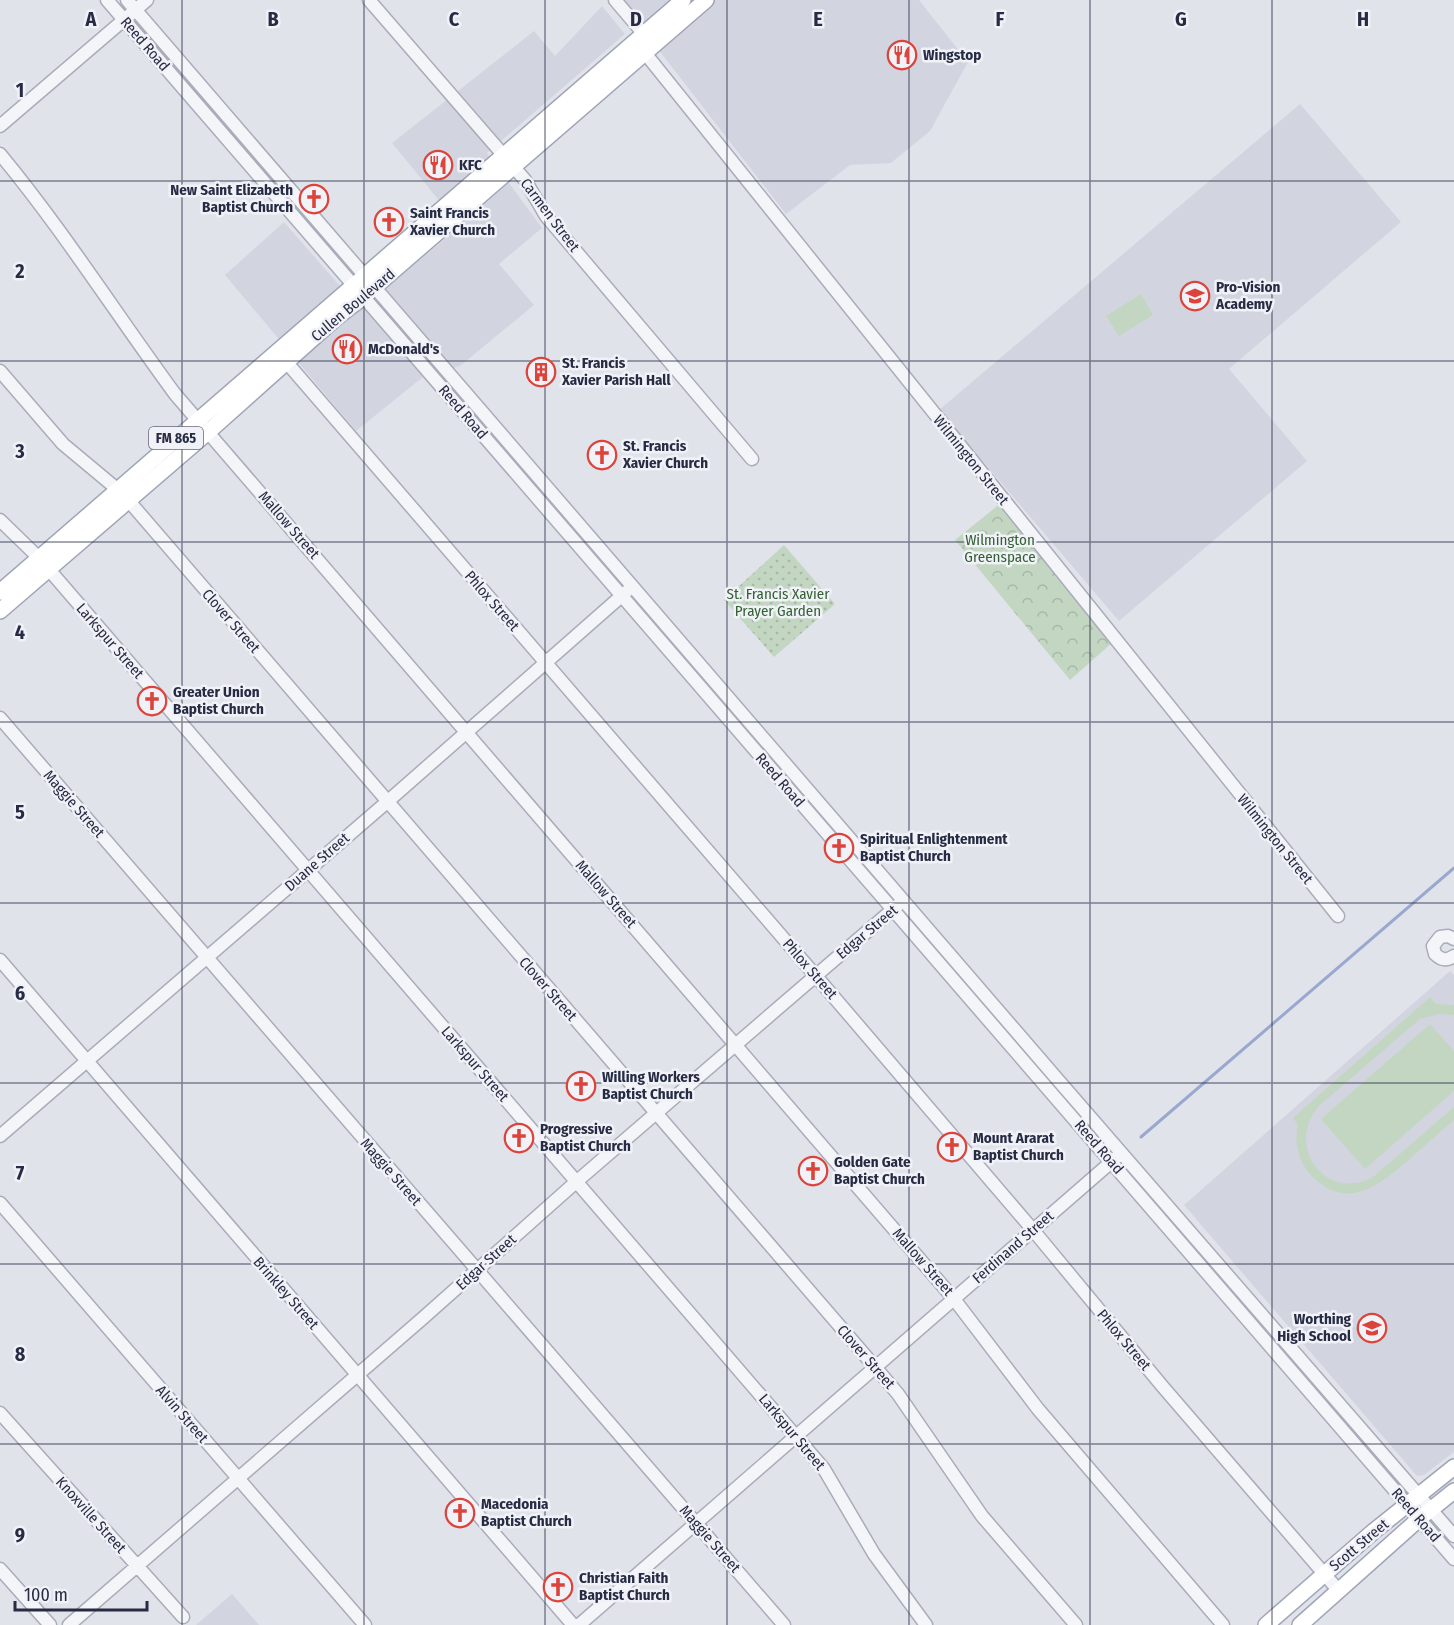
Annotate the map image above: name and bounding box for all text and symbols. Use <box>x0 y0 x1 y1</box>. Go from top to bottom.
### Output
text: A <box>85 7 98 31</box>
text: B <box>267 7 279 31</box>
text: C <box>449 7 460 31</box>
text: D <box>630 7 642 31</box>
text: E <box>813 7 823 31</box>
text: F <box>996 7 1005 31</box>
text: G <box>1175 7 1187 31</box>
text: H <box>1357 7 1369 31</box>
street label: Reed Road <box>117 13 173 75</box>
restaurant icon: Wingstop <box>886 39 918 71</box>
place label: Wingstop <box>923 46 981 64</box>
text: 1 <box>16 78 24 102</box>
restaurant icon: KFC <box>422 149 454 181</box>
place label: KFC <box>459 156 482 174</box>
street label: Carmen Street <box>517 175 584 255</box>
place label: New Saint Elizabeth Baptist Church <box>170 181 293 216</box>
church icon: New Saint Elizabeth Baptist Church <box>298 183 330 215</box>
place label: Saint Francis Xavier Church <box>409 204 495 239</box>
church icon: Saint Francis Xavier Church <box>373 206 405 238</box>
text: 2 <box>14 259 25 283</box>
street label: Cullen Boulevard <box>307 265 399 345</box>
place label: Pro-Vision Academy <box>1215 278 1280 313</box>
school or university icon: Pro-Vision Academy <box>1179 280 1211 312</box>
restaurant icon: McDonald's <box>331 333 363 365</box>
place label: McDonald's <box>368 340 440 358</box>
place label: St. Francis Xavier Parish Hall <box>561 354 671 389</box>
building icon: St. Francis Xavier Parish Hall <box>525 356 557 388</box>
street label: Reed Road <box>435 381 491 443</box>
street label: Wilmington Street <box>929 412 1013 509</box>
road number: FM 865 <box>149 427 203 449</box>
place label: St. Francis Xavier Church <box>622 437 708 472</box>
text: 3 <box>14 439 25 463</box>
church icon: St. Francis Xavier Church <box>586 439 618 471</box>
street label: Mallow Street <box>255 487 323 563</box>
park label: Wilmington Greenspace <box>964 531 1036 566</box>
street label: Phlox Street <box>461 567 523 635</box>
street label: Clover Street <box>198 585 264 657</box>
park label: St. Francis Xavier Prayer Garden <box>727 585 830 620</box>
street label: Larkspur Street <box>72 600 148 682</box>
text: 4 <box>15 620 25 644</box>
place label: Greater Union Baptist Church <box>173 683 264 718</box>
church icon: Greater Union Baptist Church <box>136 685 168 717</box>
street label: Reed Road <box>752 749 808 811</box>
street label: Maggie Street <box>40 767 108 842</box>
street label: Wilmington Street <box>1233 791 1317 888</box>
text: 5 <box>15 800 25 824</box>
street label: Duane Street <box>281 829 353 895</box>
place label: Spiritual Enlightenment Baptist Church <box>860 830 1008 865</box>
church icon: Spiritual Enlightenment Baptist Church <box>823 832 855 864</box>
street label: Mallow Street <box>572 856 640 932</box>
street label: Edgar Street <box>833 901 901 963</box>
street label: Phlox Street <box>779 935 841 1003</box>
street label: Clover Street <box>515 953 581 1025</box>
text: 6 <box>15 981 25 1005</box>
street label: Larkspur Street <box>437 1023 513 1105</box>
place label: Willing Workers Baptist Church <box>602 1068 700 1103</box>
church icon: Willing Workers Baptist Church <box>565 1070 597 1102</box>
street label: Reed Road <box>1071 1116 1127 1178</box>
place label: Progressive Baptist Church <box>540 1120 631 1155</box>
church icon: Progressive Baptist Church <box>503 1122 535 1154</box>
place label: Mount Ararat Baptist Church <box>973 1129 1064 1164</box>
church icon: Mount Ararat Baptist Church <box>936 1131 968 1163</box>
street label: Maggie Street <box>357 1135 425 1210</box>
place label: Golden Gate Baptist Church <box>834 1153 925 1188</box>
church icon: Golden Gate Baptist Church <box>797 1155 829 1187</box>
text: 7 <box>16 1161 25 1185</box>
street label: Ferdinand Street <box>969 1207 1057 1287</box>
street label: Mallow Street <box>889 1224 957 1300</box>
street label: Edgar Street <box>452 1230 520 1294</box>
street label: Brinkley Street <box>250 1253 323 1333</box>
street label: Phlox Street <box>1093 1306 1155 1374</box>
place label: Worthing High School <box>1277 1310 1352 1345</box>
school or university icon: Worthing High School <box>1356 1312 1388 1344</box>
street label: Clover Street <box>833 1321 899 1393</box>
text: 8 <box>15 1342 26 1366</box>
street label: Alvin Street <box>152 1381 212 1447</box>
street label: Larkspur Street <box>755 1390 829 1474</box>
street label: Knoxville Street <box>52 1473 130 1557</box>
street label: Reed Road <box>1388 1484 1444 1546</box>
place label: Macedonia Baptist Church <box>481 1495 572 1530</box>
church icon: Macedonia Baptist Church <box>444 1497 476 1529</box>
street label: Maggie Street <box>676 1502 744 1577</box>
street label: Scott Street <box>1326 1515 1392 1575</box>
text: 9 <box>15 1523 25 1547</box>
place label: Christian Faith Baptist Church <box>579 1569 670 1604</box>
church icon: Christian Faith Baptist Church <box>542 1571 574 1603</box>
scale bar <box>15 1574 147 1612</box>
text: 100 m <box>24 1584 68 1606</box>

